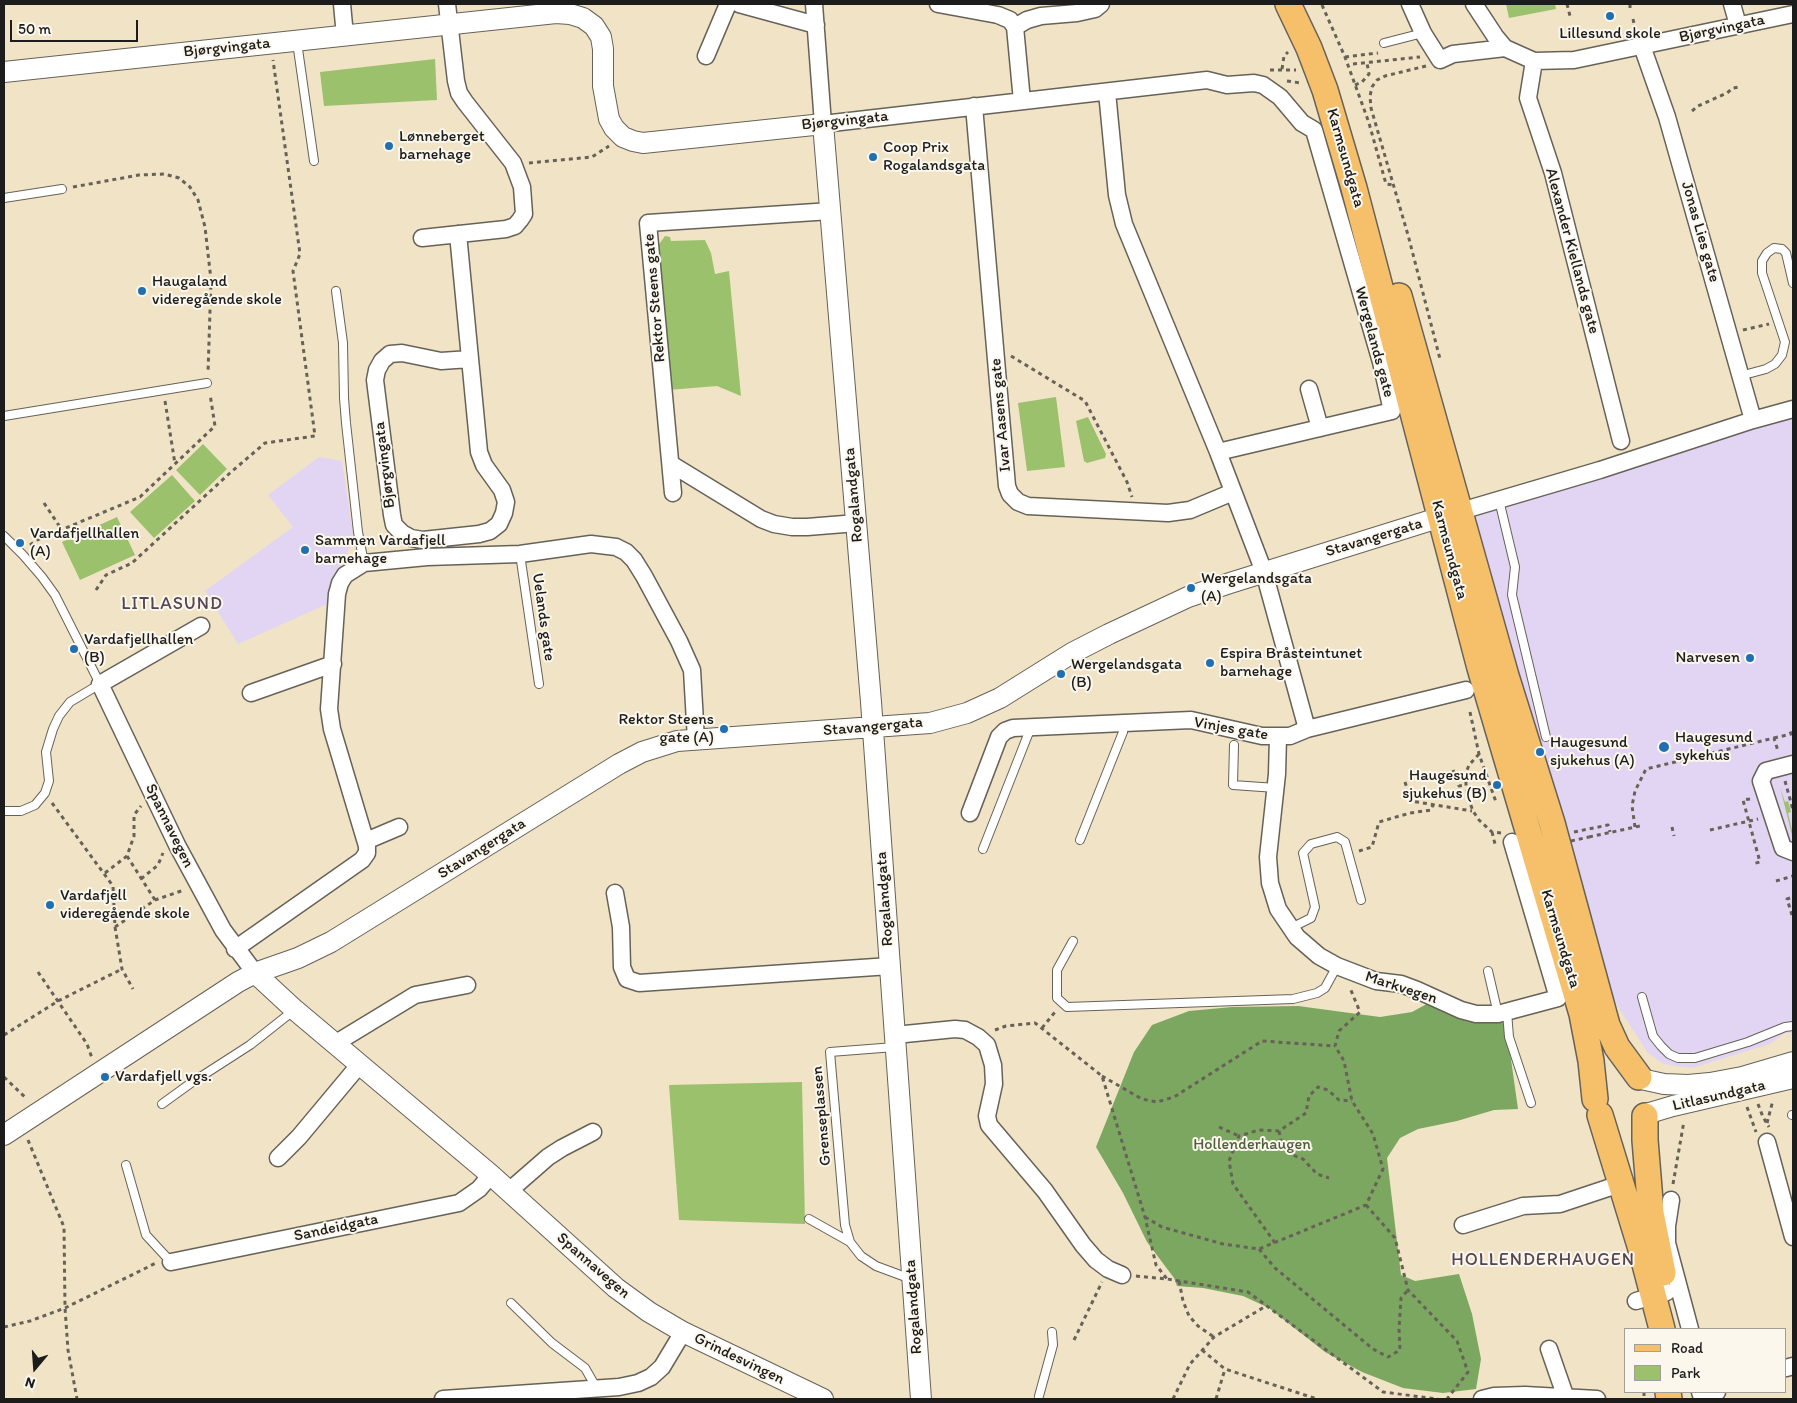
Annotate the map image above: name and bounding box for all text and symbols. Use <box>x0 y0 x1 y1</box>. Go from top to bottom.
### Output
scale bar <box>12 10 140 42</box>
marker: Lillesund skole <box>1604 10 1616 22</box>
street label: Bjørgvingata <box>1677 11 1767 47</box>
text: 50 m <box>18 20 51 38</box>
place label: Lillesund skole <box>1559 24 1661 44</box>
street label: Bjørgvingata <box>183 34 271 62</box>
street label: Karmsundgata <box>1322 106 1368 210</box>
street label: Bjørgvingata <box>801 107 889 135</box>
place label: Lønneberget barnehage <box>399 127 485 165</box>
place label: Coop Prix Rogalandsgata <box>883 138 985 176</box>
marker: Lønneberget barnehage <box>383 140 395 152</box>
marker: Coop Prix Rogalandsgata <box>867 151 879 163</box>
street label: Alexander Kiellands gate <box>1541 166 1603 336</box>
street label: Jonas Lies gate <box>1676 179 1724 285</box>
street label: Rektor Steens gate <box>640 233 670 363</box>
place label: Haugaland videregående skole <box>152 272 282 310</box>
street label: Wergelands gate <box>1350 284 1398 400</box>
marker: Haugaland videregående skole <box>136 285 148 297</box>
street label: Ivar Aasens gate <box>986 357 1016 473</box>
street label: Bjørgvingata <box>370 421 400 509</box>
street label: Rogalandgata <box>840 447 868 543</box>
street label: Karmsundgata <box>1427 498 1471 602</box>
street label: Stavangergata <box>1323 514 1425 562</box>
place label: Vardafjellhallen (A) <box>30 524 139 562</box>
place label: Sammen Vardafjell barnehage <box>315 531 446 569</box>
marker: Vardafjellhallen (A) <box>14 537 26 549</box>
marker: Sammen Vardafjell barnehage <box>299 544 311 556</box>
place label: Wergelandsgata (A) <box>1201 569 1312 607</box>
street label: Uelands gate <box>527 572 559 662</box>
marker: Wergelandsgata (A) <box>1185 582 1197 594</box>
district label: LITLASUND <box>120 593 224 615</box>
place label: Vardafjellhallen (B) <box>84 630 193 668</box>
marker: Vardafjellhallen (B) <box>68 643 80 655</box>
place label: Espira Bråsteintunet barnehage <box>1220 644 1362 682</box>
place label: Narvesen <box>1676 648 1740 668</box>
marker: Narvesen <box>1744 652 1756 664</box>
place label: Wergelandsgata (B) <box>1071 655 1182 693</box>
marker: Espira Bråsteintunet barnehage <box>1204 657 1216 669</box>
marker: Wergelandsgata (B) <box>1055 668 1067 680</box>
place label: Rektor Steens gate (A) <box>618 710 714 748</box>
street label: Stavangergata <box>822 713 924 741</box>
street label: Vinjes gate <box>1192 713 1270 745</box>
marker: Rektor Steens gate (A) <box>718 723 730 735</box>
place label: Haugesund sykehus <box>1675 728 1753 766</box>
place label: Haugesund sjukehus (A) <box>1550 733 1635 771</box>
marker: Haugesund sykehus <box>1657 740 1671 754</box>
marker: Haugesund sjukehus (A) <box>1534 746 1546 758</box>
place label: Haugesund sjukehus (B) <box>1402 766 1487 804</box>
marker: Haugesund sjukehus (B) <box>1491 779 1503 791</box>
street label: Spannavegen <box>140 781 198 871</box>
street label: Stavangergata <box>435 814 529 884</box>
street label: Rogalandgata <box>872 851 898 947</box>
place label: Vardafjell videregående skole <box>60 886 190 924</box>
street label: Karmsundgata <box>1536 887 1584 991</box>
marker: Vardafjell videregående skole <box>44 899 56 911</box>
street label: Markvegen <box>1362 967 1440 1009</box>
street label: Grenseplassen <box>808 1065 836 1167</box>
place label: Vardafjell vgs. <box>115 1067 212 1087</box>
marker: Vardafjell vgs. <box>99 1071 111 1083</box>
street label: Litlasundgata <box>1671 1076 1767 1116</box>
park label: Hollenderhaugen <box>1193 1135 1311 1155</box>
street label: Sandeidgata <box>292 1210 380 1246</box>
street label: Spannavegen <box>552 1229 634 1303</box>
district label: HOLLENDERHAUGEN <box>1449 1249 1637 1271</box>
street label: Rogalandgata <box>901 1259 927 1355</box>
legend <box>1624 1328 1787 1393</box>
street label: Grindesvingen <box>691 1329 787 1389</box>
text: Road <box>1671 1339 1703 1357</box>
north arrow <box>10 1343 60 1393</box>
text: Park <box>1671 1364 1701 1382</box>
text: N <box>23 1373 37 1392</box>

